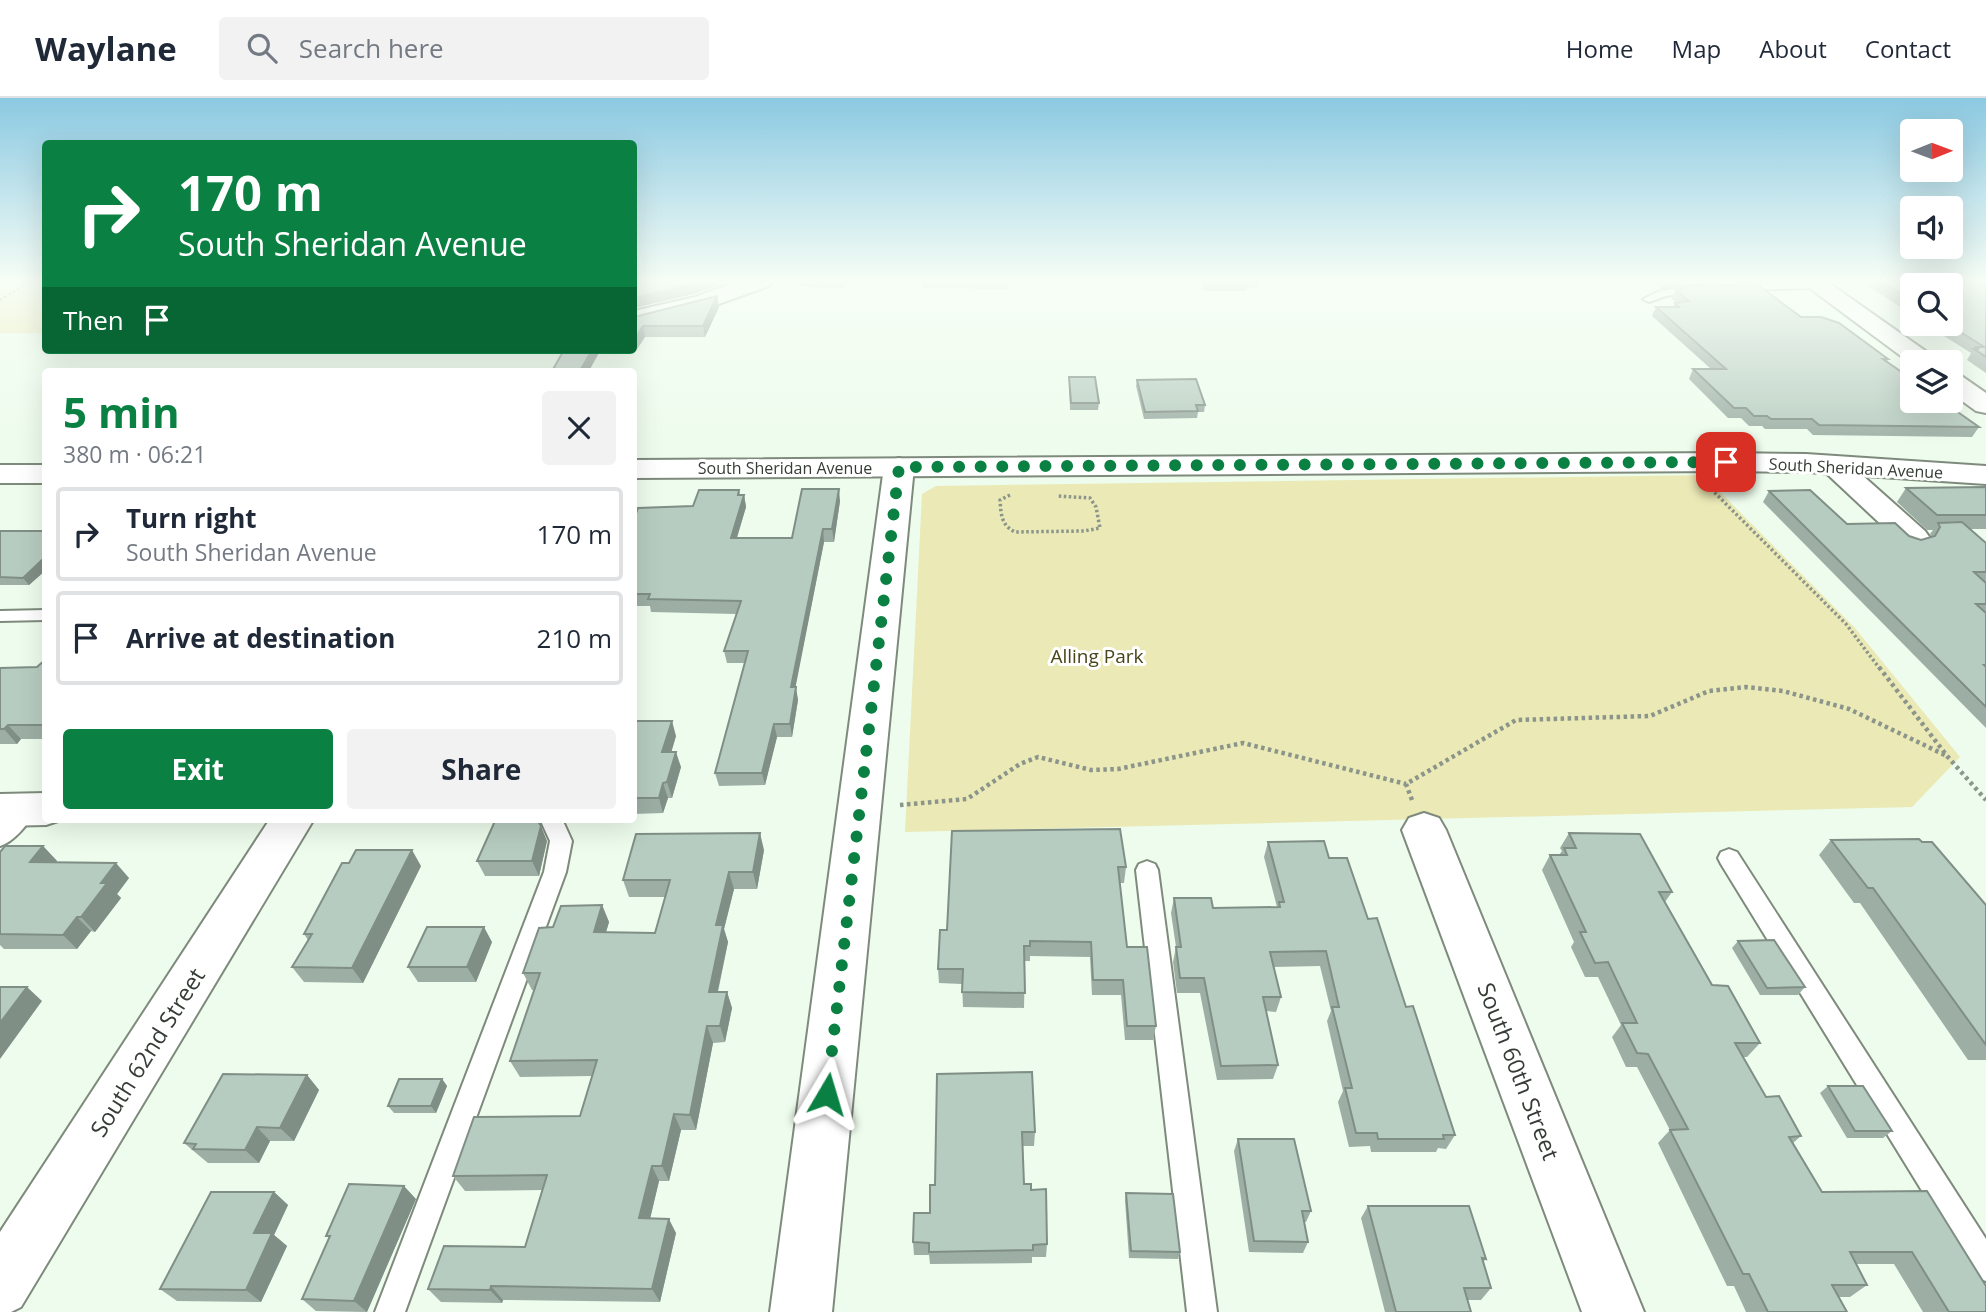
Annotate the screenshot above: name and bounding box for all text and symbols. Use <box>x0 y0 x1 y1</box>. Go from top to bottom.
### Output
search box <box>219 17 709 80</box>
text: Waylane <box>35 26 177 71</box>
icon: search <box>243 29 281 67</box>
text: Search here <box>299 30 444 66</box>
text: Home <box>1566 32 1634 65</box>
text: Map <box>1672 32 1721 65</box>
text: About <box>1759 32 1827 65</box>
text: Contact <box>1865 32 1951 65</box>
north arrow <box>1900 119 1964 182</box>
map controls <box>1900 119 1963 413</box>
text: 170 m <box>178 159 323 225</box>
icon: right <box>63 168 154 259</box>
button: sound <box>1900 196 1963 259</box>
text: South Sheridan Avenue <box>178 222 527 265</box>
button: search <box>1900 273 1963 336</box>
icon: arrive <box>138 301 176 339</box>
text: Then <box>63 302 124 338</box>
button: layers <box>1900 350 1963 413</box>
text: 5 min <box>63 383 180 440</box>
button: close <box>542 391 616 465</box>
pin <box>1696 432 1756 492</box>
text: 380 m · 06:21 <box>63 438 206 470</box>
icon: arrive <box>1707 443 1745 481</box>
street label: South Sheridan Avenue <box>1768 452 1944 484</box>
street label: South Sheridan Avenue <box>698 457 872 479</box>
text: Turn right <box>126 500 257 536</box>
icon: right <box>67 515 105 553</box>
text: 170 m <box>537 516 612 552</box>
text: South Sheridan Avenue <box>126 536 377 568</box>
icon: arrive <box>67 619 105 657</box>
text: Arrive at destination <box>126 620 395 656</box>
text: 210 m <box>537 620 612 656</box>
park label: Alling Park <box>1050 643 1144 669</box>
button: Exit <box>63 729 333 809</box>
button: Share <box>347 729 616 809</box>
street label: South 62nd Street <box>82 961 212 1143</box>
street label: South 60th Street <box>1470 978 1568 1164</box>
position arrow <box>790 1057 864 1131</box>

